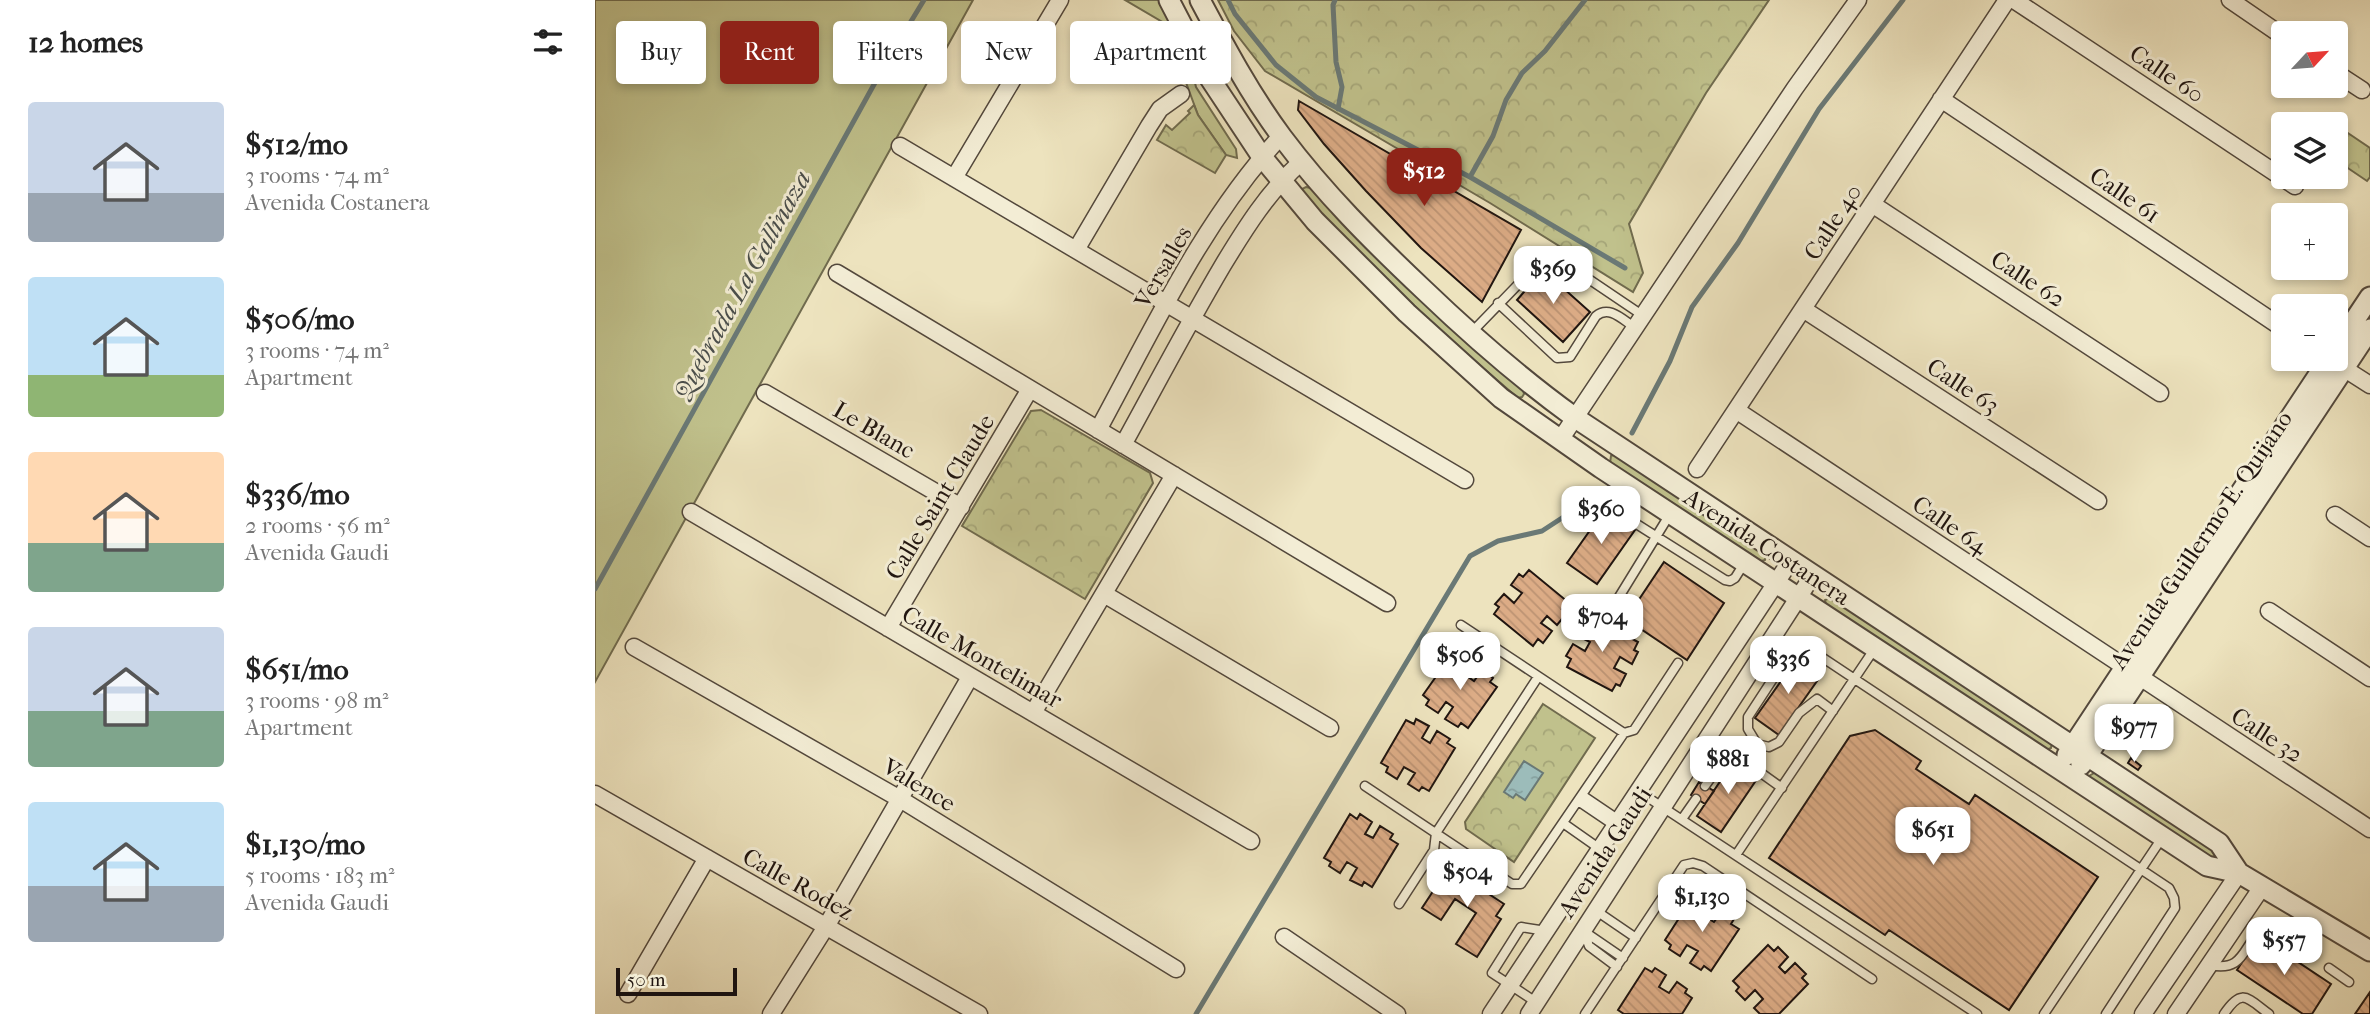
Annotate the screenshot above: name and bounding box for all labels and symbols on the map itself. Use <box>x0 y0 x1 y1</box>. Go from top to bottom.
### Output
north arrow <box>2271 21 2349 98</box>
street label: Calle 60 <box>2125 39 2209 109</box>
pin: $512 <box>1383 148 1465 208</box>
street label: Calle 61 <box>2085 161 2165 229</box>
water label: Quebrada La Gallinaza <box>666 166 818 405</box>
street label: Calle 40 <box>1798 179 1868 265</box>
street label: Versalles <box>1128 221 1198 314</box>
street label: Calle 62 <box>1986 245 2070 313</box>
pin: $369 <box>1512 246 1594 306</box>
street label: Calle 63 <box>1922 352 2004 420</box>
street label: Le Blanc <box>828 396 920 464</box>
street label: Avenida Guillermo E. Quijano <box>2103 406 2298 675</box>
street label: Calle Saint Claude <box>880 409 1000 585</box>
street label: Avenida Costanera <box>1678 482 1856 612</box>
pin: $360 <box>1560 486 1642 546</box>
street label: Calle 64 <box>1907 490 1994 561</box>
pin: $704 <box>1561 594 1643 654</box>
street label: Calle Montelimar <box>897 600 1068 715</box>
pin: $506 <box>1419 632 1501 692</box>
pin: $336 <box>1747 636 1829 696</box>
street label: Calle 32 <box>2226 702 2308 768</box>
pin: $977 <box>2093 704 2175 764</box>
pin: $881 <box>1687 736 1769 796</box>
street label: Valence <box>877 752 961 818</box>
street label: Avenida Gaudi <box>1552 781 1658 923</box>
pin: $651 <box>1892 808 1974 867</box>
street label: Calle Rodez <box>738 842 859 926</box>
pin: $504 <box>1426 850 1508 909</box>
pin: $1,130 <box>1645 874 1759 934</box>
pin: $557 <box>2243 918 2325 977</box>
scale bar <box>616 965 737 997</box>

